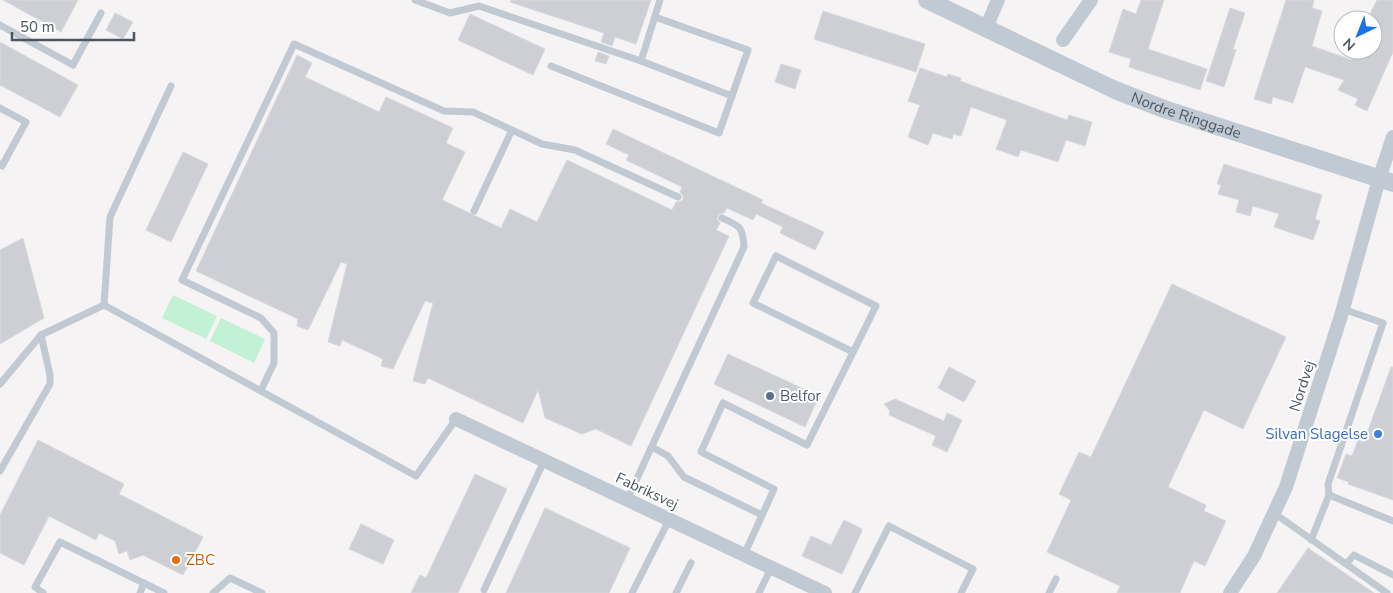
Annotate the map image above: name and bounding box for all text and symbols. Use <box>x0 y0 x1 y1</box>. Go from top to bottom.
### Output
scale bar <box>12 10 135 42</box>
north arrow <box>1333 10 1383 60</box>
text: 50 m <box>20 17 55 37</box>
text: N <box>1339 34 1360 55</box>
street label: Nordre Ringgade <box>1128 87 1244 143</box>
street label: Nordvej <box>1284 358 1320 414</box>
place label: Belfor <box>780 386 822 406</box>
marker: Belfor <box>764 390 776 402</box>
place label: Silvan Slagelse <box>1265 424 1368 444</box>
marker: Silvan Slagelse <box>1372 428 1384 440</box>
street label: Fabriksvej <box>612 468 682 514</box>
place label: ZBC <box>186 550 215 570</box>
marker: ZBC <box>170 554 182 566</box>

